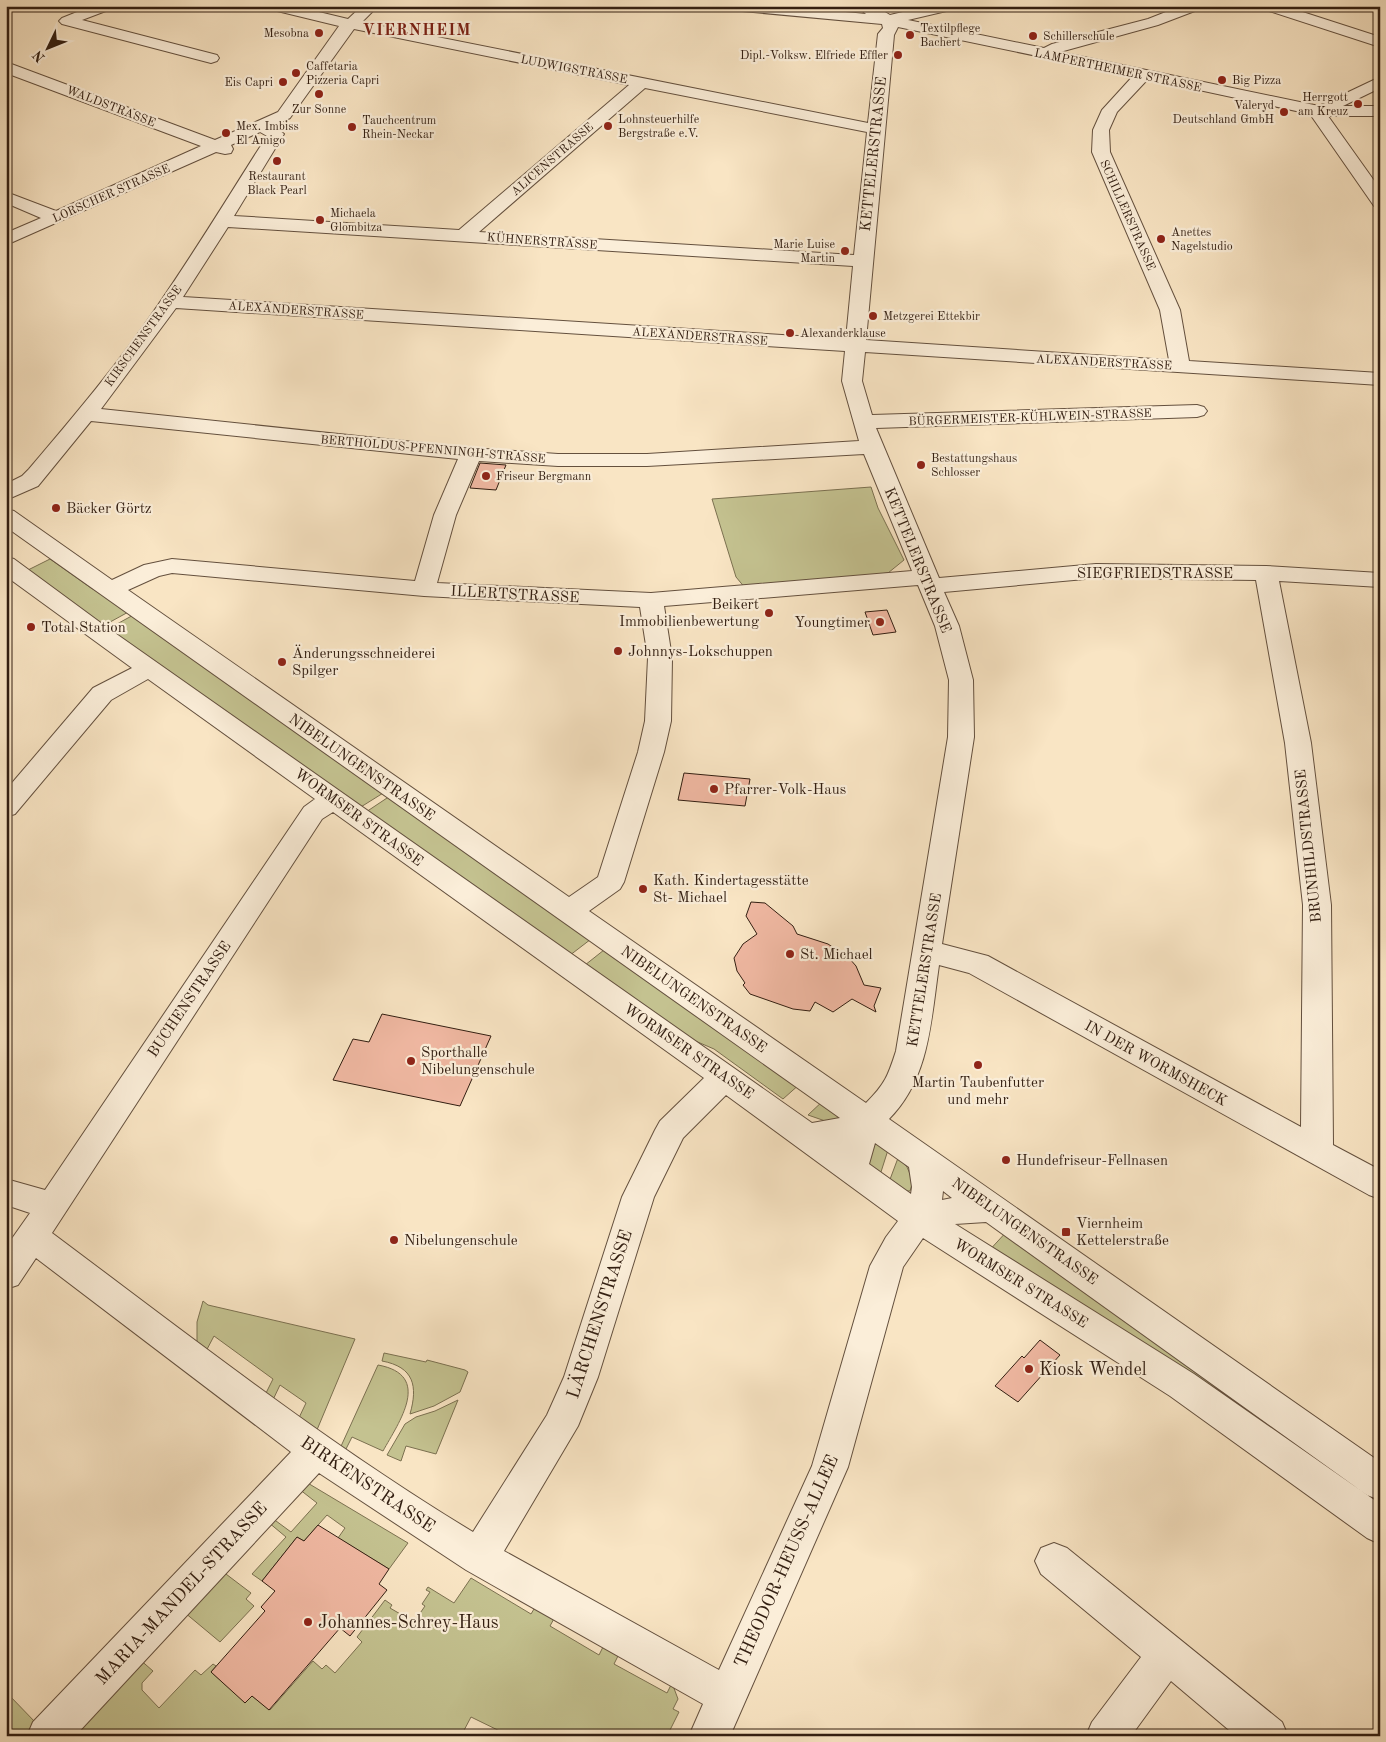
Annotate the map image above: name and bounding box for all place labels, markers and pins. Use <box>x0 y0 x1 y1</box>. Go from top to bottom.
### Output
place label: Textilpflege Bachert <box>920 23 981 49</box>
marker: Mesobna <box>313 27 325 39</box>
place label: Mesobna <box>264 28 309 40</box>
marker: Textilpflege Bachert <box>904 29 916 41</box>
marker: Schillerschule <box>1027 30 1039 42</box>
place label: Schillerschule <box>1043 31 1115 43</box>
marker: Dipl.-Volksw. Elfriede Effler <box>892 49 904 61</box>
place label: Dipl.-Volksw. Elfriede Effler <box>740 50 888 62</box>
place label: Caffetaria Pizzeria Capri <box>306 61 379 87</box>
marker: Caffetaria Pizzeria Capri <box>290 67 302 79</box>
marker: Big Pizza <box>1216 74 1228 86</box>
place label: Big Pizza <box>1232 75 1281 87</box>
marker: Eis Capri <box>277 76 289 88</box>
place label: Eis Capri <box>225 77 273 89</box>
marker: Zur Sonne <box>313 88 325 100</box>
place label: Herrgott am Kreuz <box>1298 92 1348 118</box>
marker: Herrgott am Kreuz <box>1352 98 1364 110</box>
place label: Valeryd Deutschland GmbH <box>1173 100 1274 126</box>
place label: Zur Sonne <box>292 104 347 116</box>
marker: Valeryd Deutschland GmbH <box>1278 106 1290 118</box>
place label: Lohnsteuerhilfe Bergstraße e.V. <box>618 114 700 140</box>
place label: Tauchcentrum Rhein-Neckar <box>362 115 437 141</box>
marker: Lohnsteuerhilfe Bergstraße e.V. <box>602 120 614 132</box>
place label: Mex. Imbiss El Amigo <box>236 121 299 147</box>
marker: Tauchcentrum Rhein-Neckar <box>346 121 358 133</box>
marker: Mex. Imbiss El Amigo <box>220 127 232 139</box>
marker: Restaurant Black Pearl <box>271 155 283 167</box>
place label: Restaurant Black Pearl <box>247 171 307 197</box>
place label: Michaela Glombitza <box>330 208 382 234</box>
marker: Michaela Glombitza <box>314 214 326 226</box>
place label: Anettes Nagelstudio <box>1171 227 1233 253</box>
marker: Anettes Nagelstudio <box>1155 233 1167 245</box>
place label: Marie Luise Martin <box>774 239 836 265</box>
marker: Marie Luise Martin <box>839 245 851 257</box>
marker: Metzgerei Ettekbir <box>867 310 879 322</box>
place label: Metzgerei Ettekbir <box>883 311 980 323</box>
marker: Alexanderklause <box>784 327 796 339</box>
place label: Alexanderklause <box>800 328 886 340</box>
place label: Bestattungshaus Schlosser <box>931 453 1017 479</box>
marker: Bestattungshaus Schlosser <box>915 459 927 471</box>
marker: Friseur Bergmann <box>480 470 492 482</box>
place label: Friseur Bergmann <box>496 471 592 483</box>
marker: Bäcker Görtz <box>50 502 62 514</box>
place label: Bäcker Görtz <box>66 502 152 517</box>
place label: Beikert Immobilienbewertung <box>619 598 759 630</box>
marker: Beikert Immobilienbewertung <box>763 607 775 619</box>
place label: Youngtimer <box>794 616 870 631</box>
marker: Youngtimer <box>874 616 886 628</box>
marker: Total Station <box>25 621 37 633</box>
place label: Total Station <box>41 621 126 636</box>
place label: Änderungsschneiderei Spilger <box>292 644 435 679</box>
marker: Johnnys-Lokschuppen <box>612 645 624 657</box>
place label: Johnnys-Lokschuppen <box>628 645 773 660</box>
marker: Änderungsschneiderei Spilger <box>276 656 288 668</box>
marker: Pfarrer-Volk-Haus <box>708 783 720 795</box>
place label: Pfarrer-Volk-Haus <box>724 783 846 798</box>
place label: Kath. Kindertagesstätte St- Michael <box>653 874 809 906</box>
marker: Kath. Kindertagesstätte St- Michael <box>637 883 649 895</box>
marker: St. Michael <box>784 948 796 960</box>
place label: St. Michael <box>800 948 873 963</box>
place label: Sporthalle Nibelungenschule <box>421 1046 535 1078</box>
marker: Sporthalle Nibelungenschule <box>405 1055 417 1067</box>
marker: Martin Taubenfutter und mehr <box>972 1059 984 1071</box>
place label: Martin Taubenfutter und mehr <box>912 1076 1044 1108</box>
marker: Hundefriseur-Fellnasen <box>1000 1154 1012 1166</box>
place label: Hundefriseur-Fellnasen <box>1016 1154 1168 1169</box>
place label: Viernheim Kettelerstraße <box>1076 1217 1169 1249</box>
marker: Viernheim Kettelerstraße <box>1060 1226 1072 1238</box>
marker: Nibelungenschule <box>388 1234 400 1246</box>
place label: Nibelungenschule <box>404 1234 518 1249</box>
place label: Kiosk Wendel <box>1039 1361 1147 1379</box>
marker: Kiosk Wendel <box>1023 1363 1035 1375</box>
place label: Johannes-Schrey-Haus <box>318 1614 499 1632</box>
marker: Johannes-Schrey-Haus <box>302 1616 314 1628</box>

